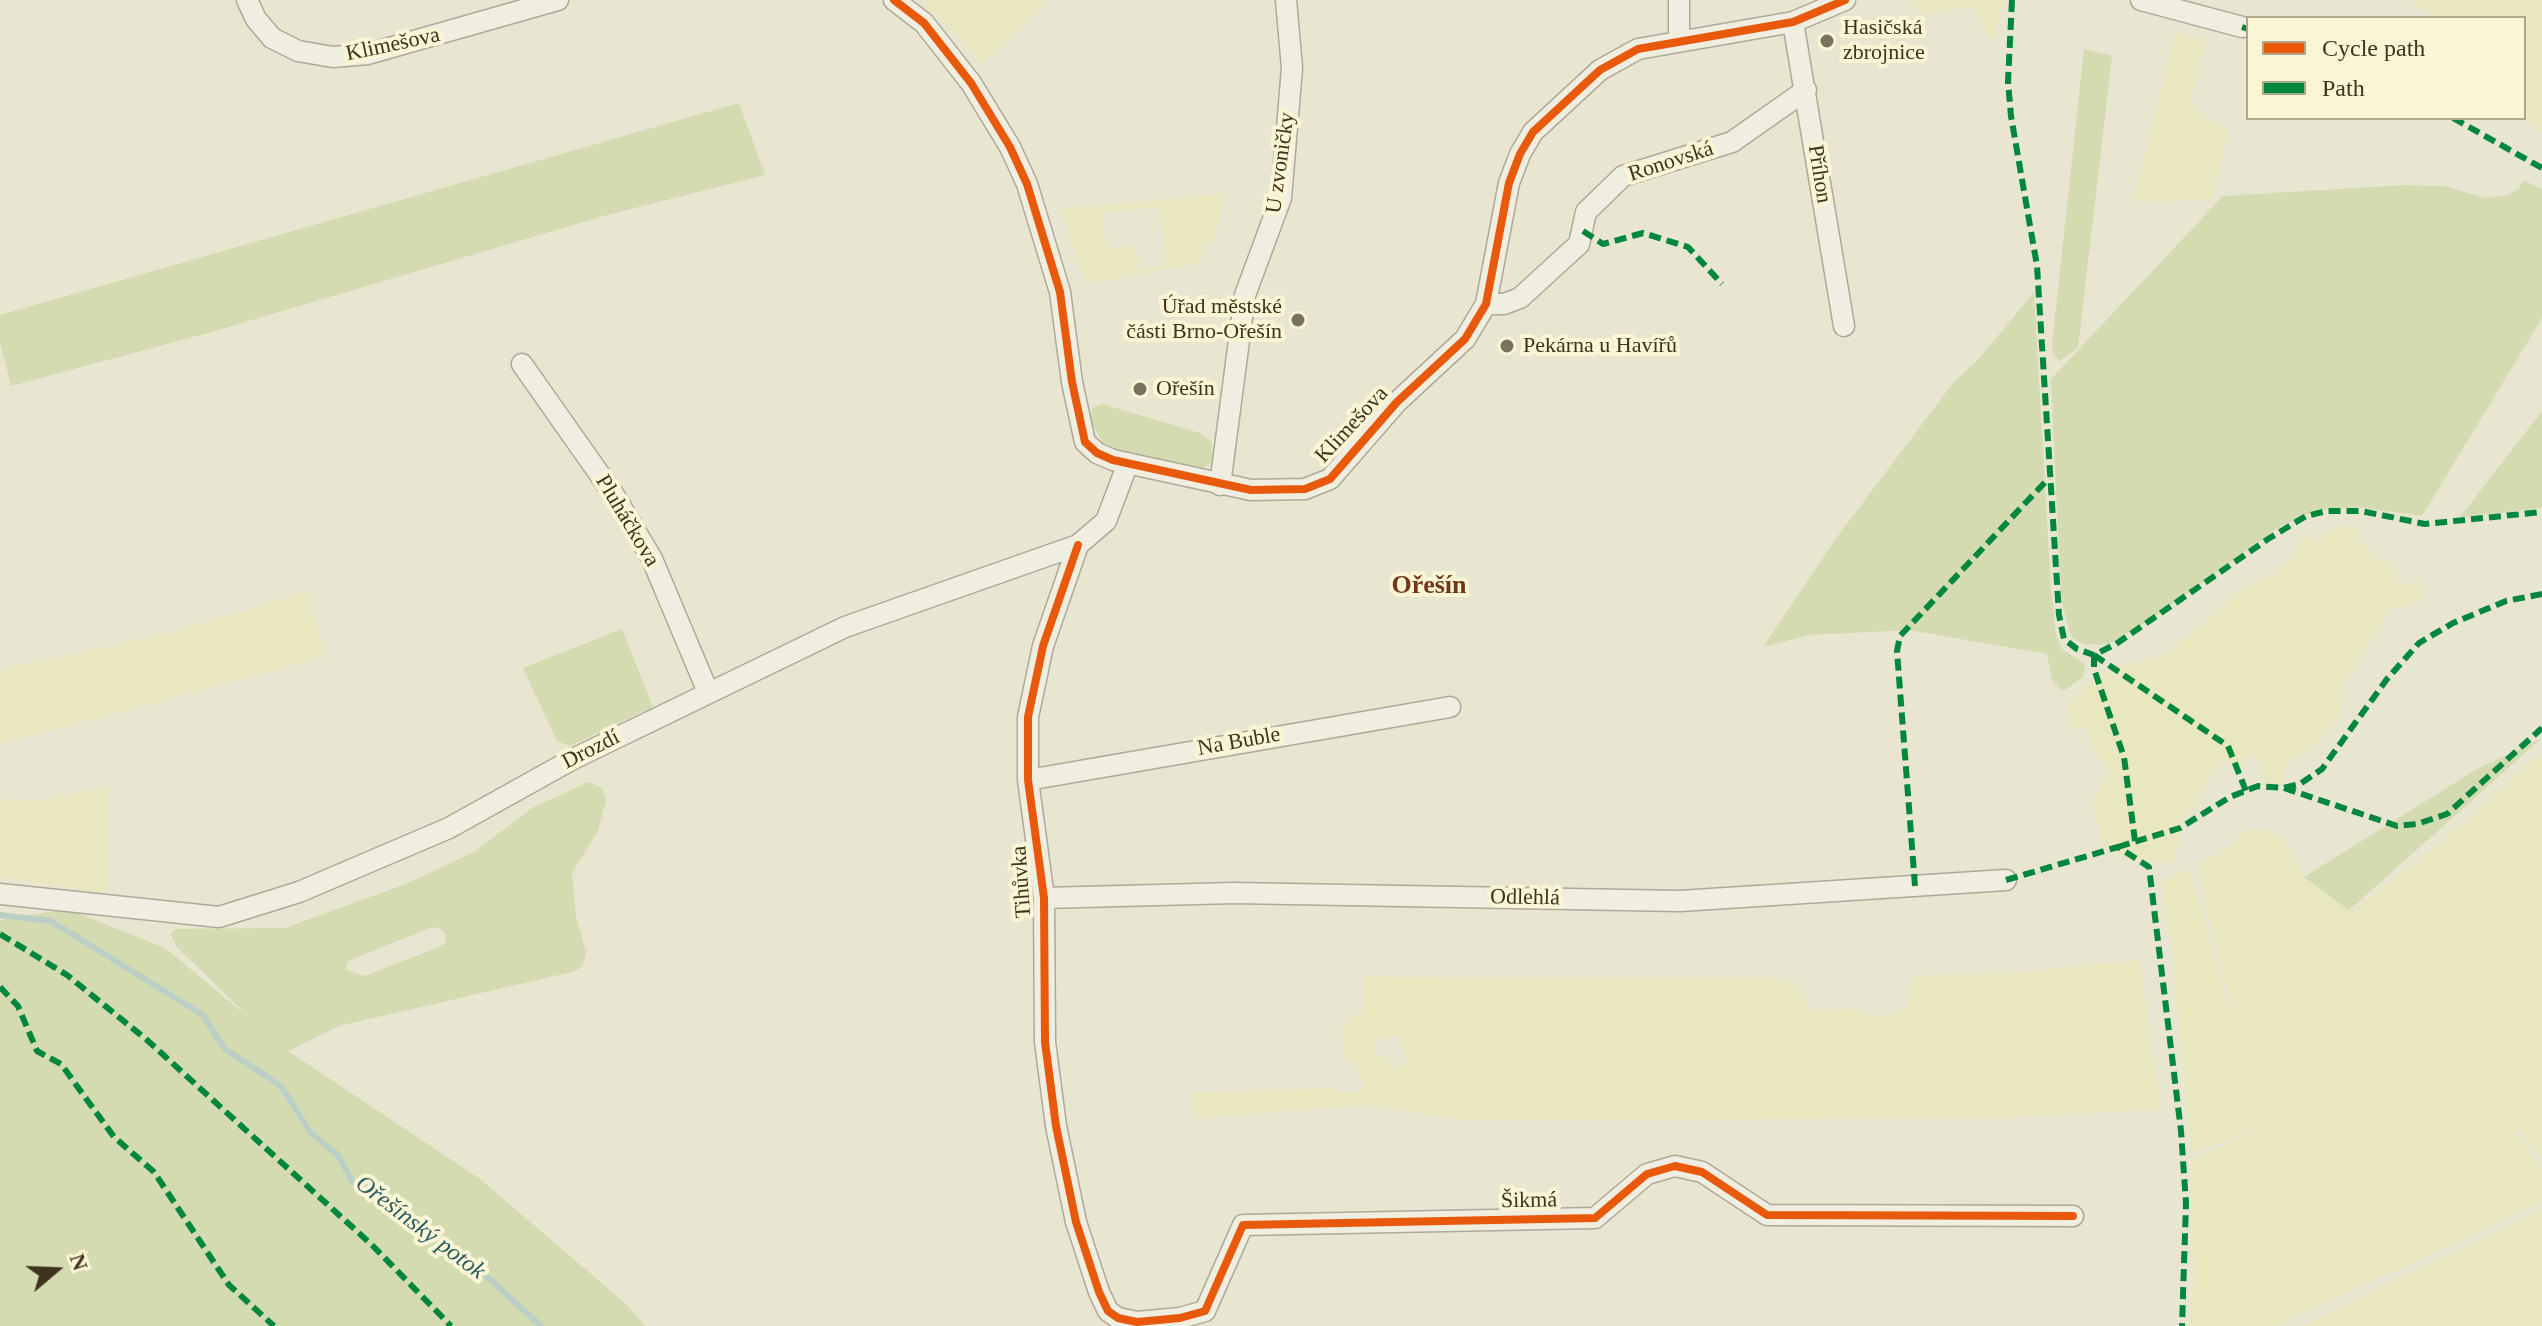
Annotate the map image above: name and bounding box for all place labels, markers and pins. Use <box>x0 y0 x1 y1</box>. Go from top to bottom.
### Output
place label: Hasičská zbrojnice <box>1843 15 1925 66</box>
marker: Hasičská zbrojnice <box>1818 32 1836 50</box>
place label: Úřad městské části Brno-Ořešín <box>1126 294 1282 346</box>
marker: Úřad městské části Brno-Ořešín <box>1289 311 1307 329</box>
place label: Pekárna u Havířů <box>1523 333 1677 359</box>
marker: Pekárna u Havířů <box>1498 337 1516 355</box>
place label: Ořešín <box>1156 376 1215 402</box>
marker: Ořešín <box>1131 380 1149 398</box>

